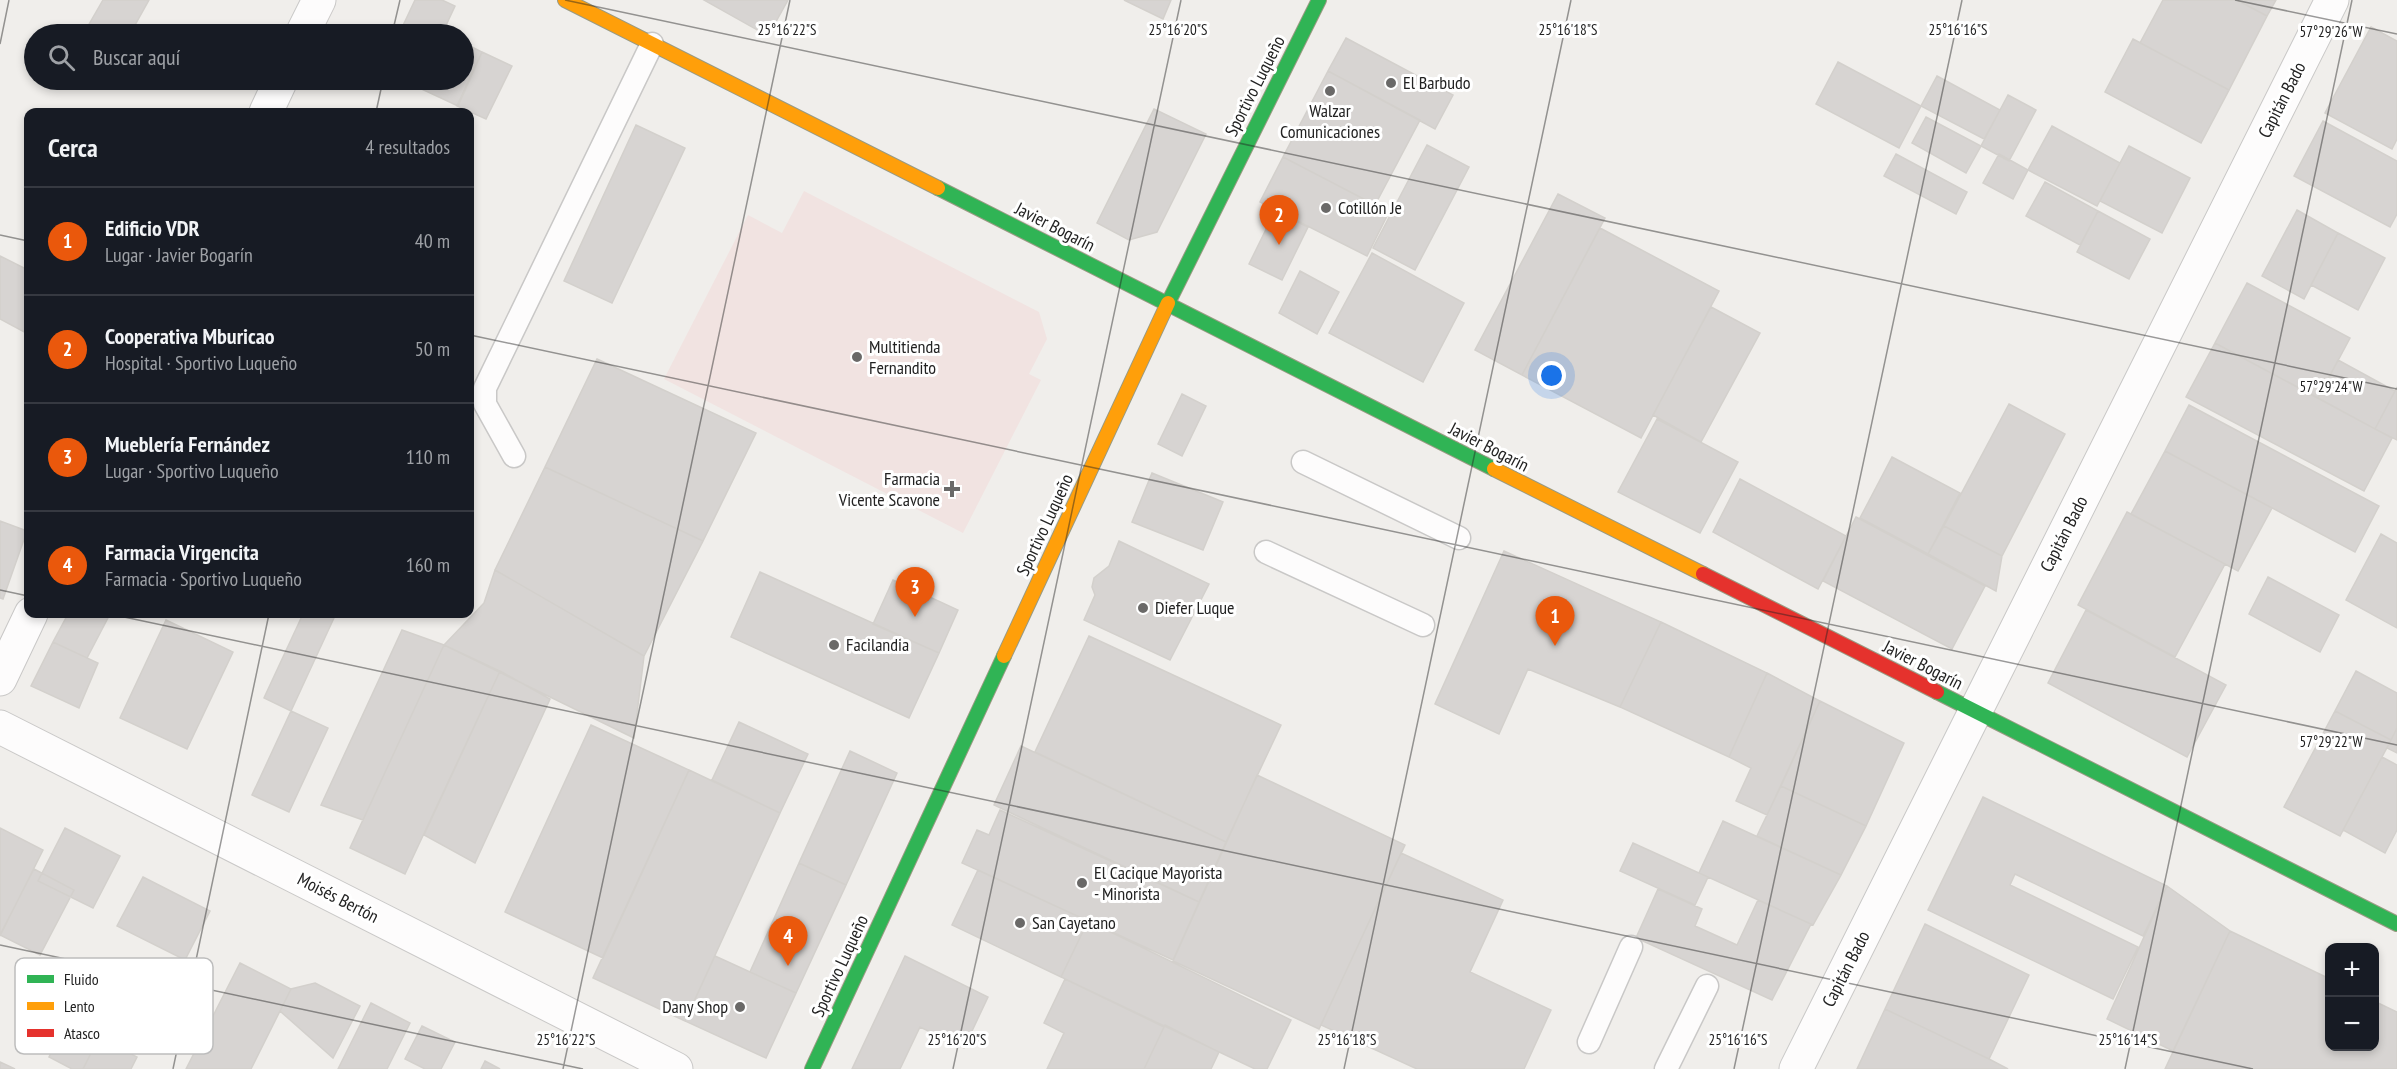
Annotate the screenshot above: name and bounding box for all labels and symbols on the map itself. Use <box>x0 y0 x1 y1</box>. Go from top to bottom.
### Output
text: 25°16'22"S <box>757 20 817 39</box>
text: 25°16'20"S <box>1148 20 1208 39</box>
text: 25°16'18"S <box>1538 20 1598 39</box>
text: 25°16'16"S <box>1928 20 1988 39</box>
text: 57°29'26"W <box>2299 22 2363 41</box>
street label: Sportivo Luqueño <box>1219 31 1290 140</box>
street label: Capitán Bado <box>2253 58 2311 142</box>
place label: El Barbudo <box>1403 71 1471 94</box>
marker: El Barbudo <box>1384 76 1398 90</box>
marker: Walzar Comunicaciones <box>1323 84 1337 98</box>
place label: Walzar Comunicaciones <box>1280 99 1380 143</box>
street label: Javier Bogarín <box>1011 196 1099 256</box>
pin: 2 <box>1260 196 1298 245</box>
place label: Cotillón Je <box>1338 196 1402 219</box>
marker: Cotillón Je <box>1319 201 1333 215</box>
place label: Multitienda Fernandito <box>869 335 941 379</box>
marker: Multitienda Fernandito <box>850 350 864 364</box>
your location <box>1537 361 1566 390</box>
text: 57°29'24"W <box>2299 377 2363 396</box>
street label: Javier Bogarín <box>1445 416 1533 476</box>
place label: Farmacia Vicente Scavone <box>838 467 940 511</box>
street label: Sportivo Luqueño <box>1011 470 1078 579</box>
marker: Farmacia Vicente Scavone <box>945 482 959 496</box>
street label: Capitán Bado <box>2035 492 2093 576</box>
pin: 3 <box>896 568 934 617</box>
place label: Diefer Luque <box>1155 596 1235 619</box>
pin: 1 <box>1536 596 1574 646</box>
marker: Diefer Luque <box>1136 601 1150 615</box>
place label: Facilandia <box>846 633 909 656</box>
street label: Javier Bogarín <box>1879 634 1967 694</box>
marker: Facilandia <box>827 638 841 652</box>
text: 57°29'22"W <box>2299 732 2363 751</box>
place label: El Cacique Mayorista - Minorista <box>1094 861 1222 905</box>
street label: Moisés Bertón <box>294 867 383 928</box>
marker: El Cacique Mayorista - Minorista <box>1075 876 1089 890</box>
street label: Sportivo Luqueño <box>806 911 873 1020</box>
place label: San Cayetano <box>1032 911 1116 934</box>
pin: 4 <box>768 916 808 966</box>
marker: San Cayetano <box>1013 916 1027 930</box>
street label: Capitán Bado <box>1817 927 1875 1011</box>
legend <box>15 958 213 1054</box>
text: Fluido <box>64 969 99 989</box>
place label: Dany Shop <box>662 995 728 1018</box>
text: Lento <box>64 996 95 1016</box>
marker: Dany Shop <box>733 1000 747 1014</box>
text: Atasco <box>64 1023 100 1043</box>
text: 25°16'22"S <box>536 1030 596 1049</box>
text: 25°16'20"S <box>927 1030 987 1049</box>
text: 25°16'18"S <box>1317 1030 1377 1049</box>
text: 25°16'16"S <box>1708 1030 1768 1049</box>
text: 25°16'14"S <box>2098 1030 2158 1049</box>

